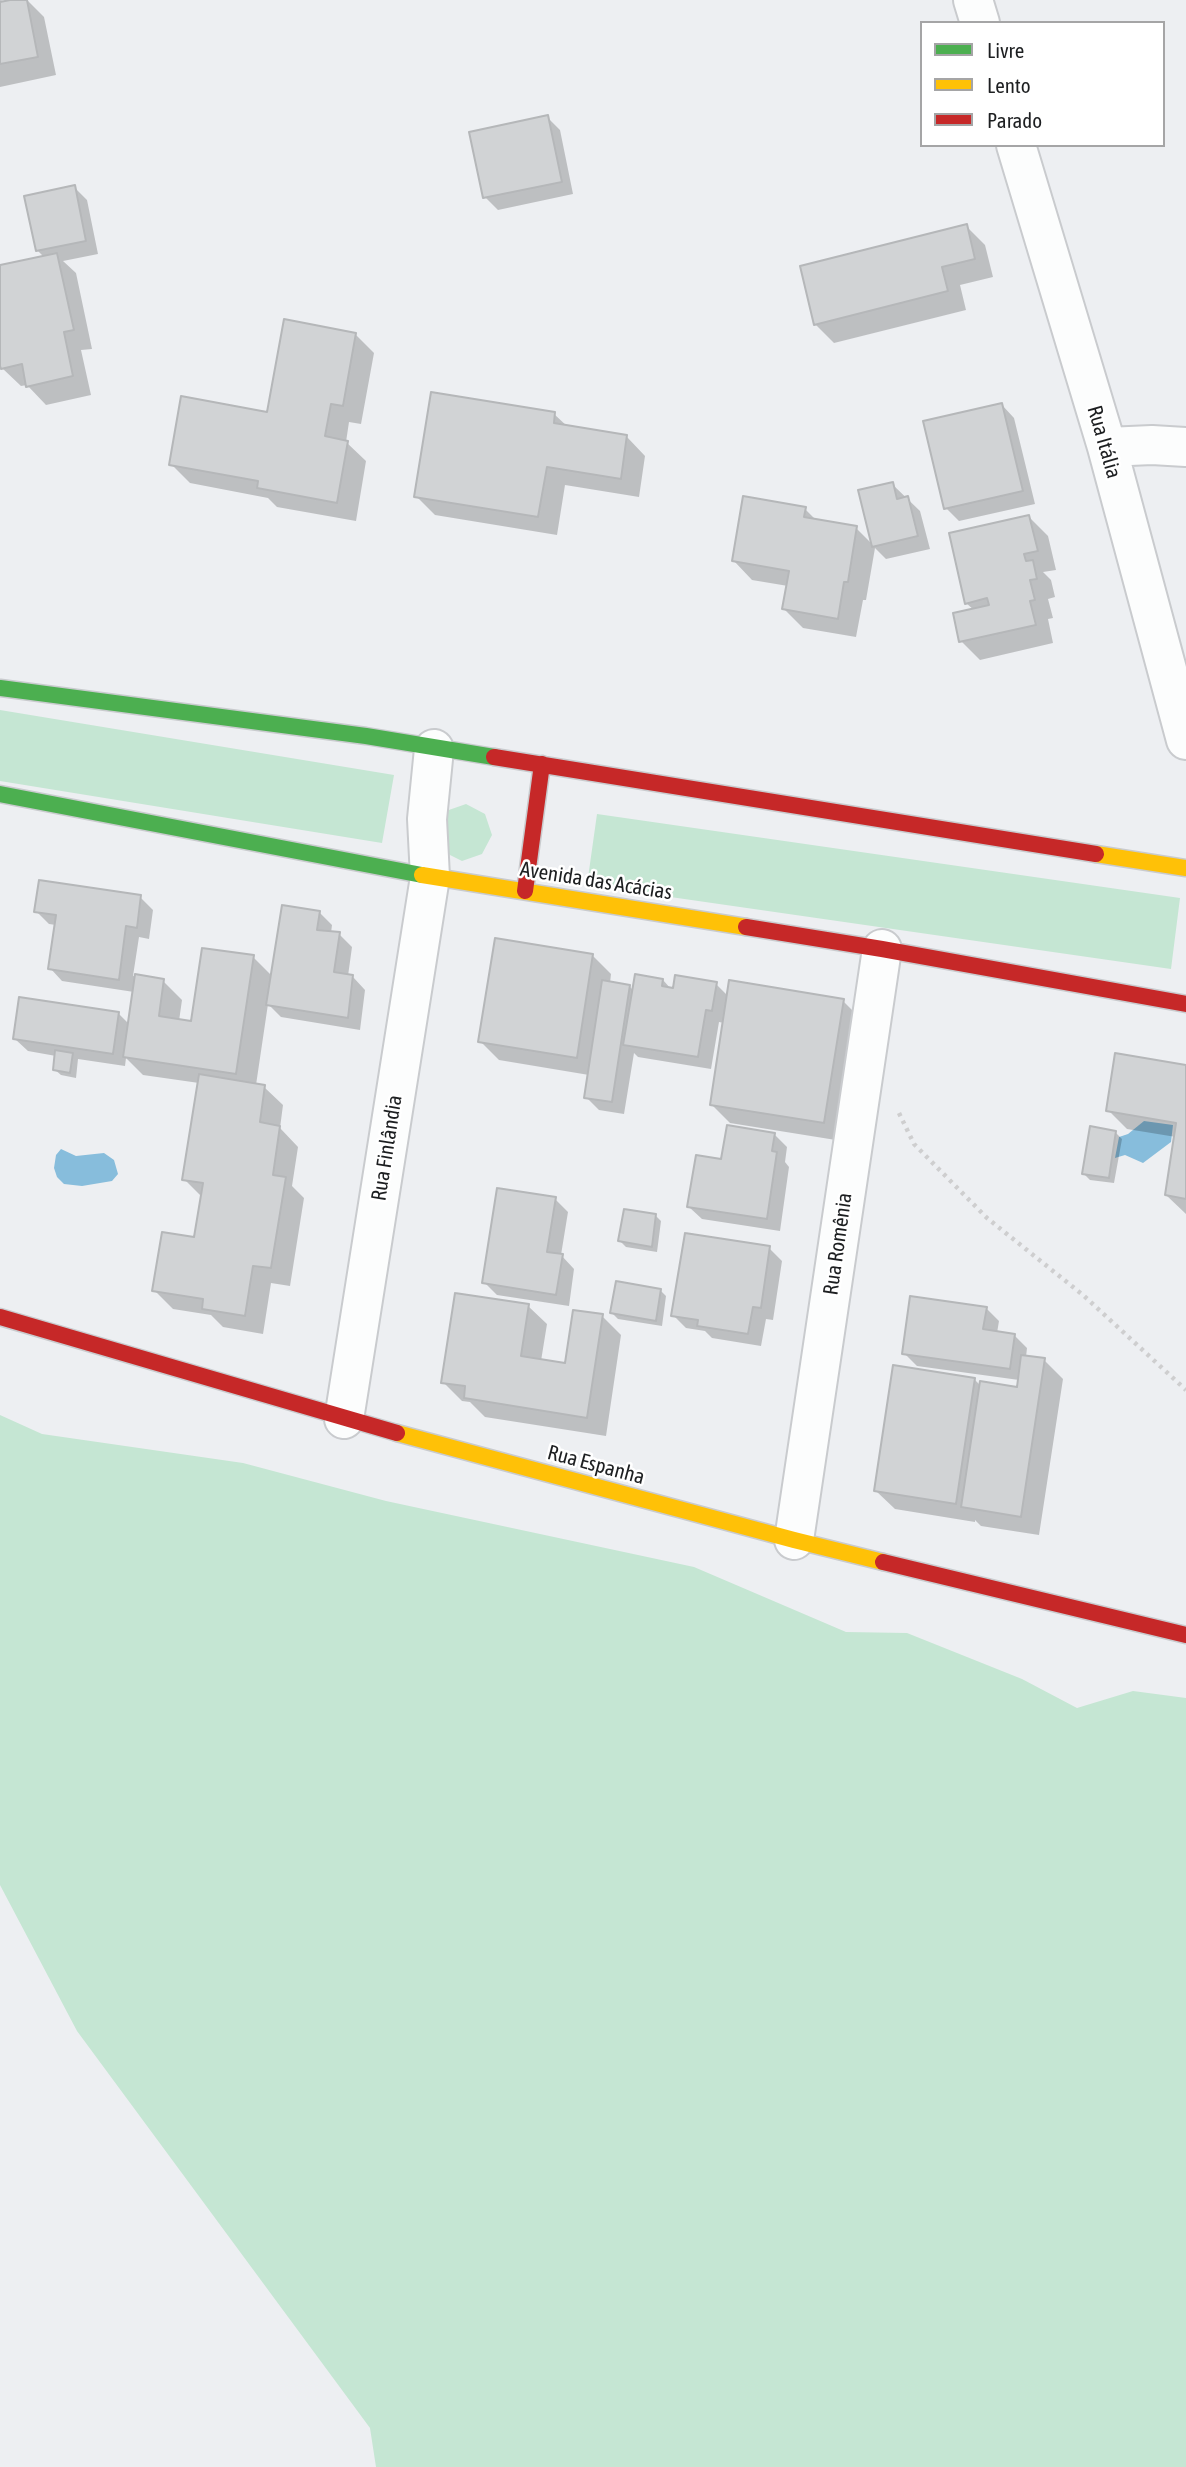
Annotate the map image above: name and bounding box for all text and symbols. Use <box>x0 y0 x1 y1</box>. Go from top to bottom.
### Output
legend <box>920 21 1165 147</box>
text: Livre <box>987 38 1024 62</box>
text: Lento <box>987 73 1031 97</box>
text: Parado <box>987 108 1042 132</box>
street label: Rua Itália <box>1082 403 1126 481</box>
street label: Avenida das Acácias <box>518 857 674 905</box>
street label: Rua Finlândia <box>366 1093 408 1203</box>
street label: Rua Romênia <box>818 1191 858 1297</box>
street label: Rua Espanha <box>545 1440 647 1490</box>

